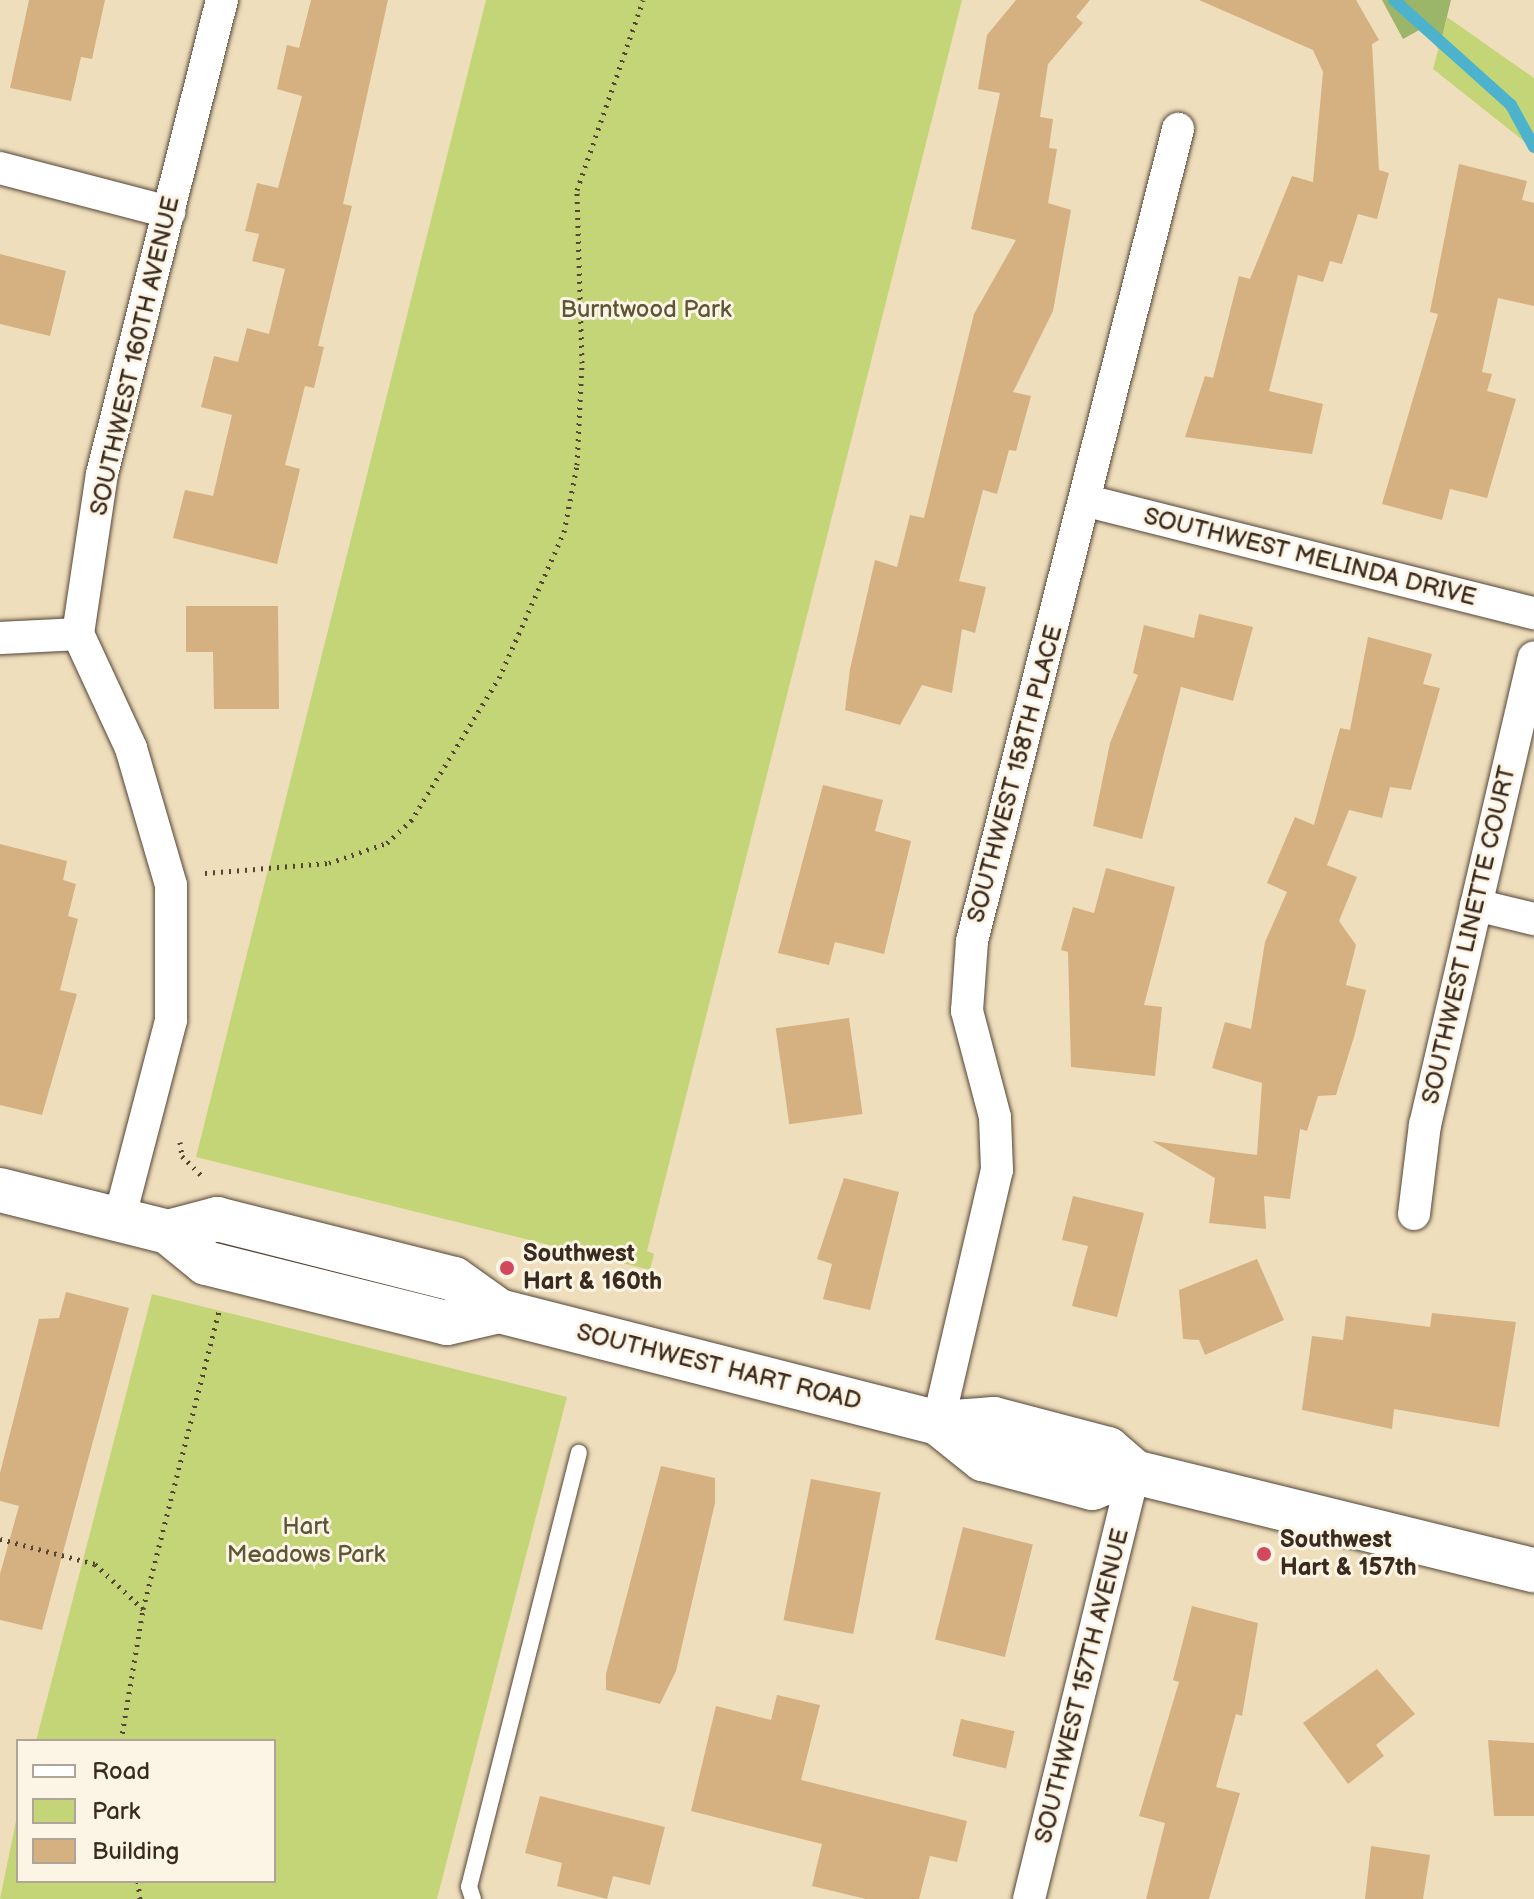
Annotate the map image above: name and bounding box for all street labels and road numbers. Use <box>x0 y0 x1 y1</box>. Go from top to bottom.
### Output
street label: SOUTHWEST 160TH AVENUE <box>84 194 186 518</box>
street label: SOUTHWEST MELINDA DRIVE <box>1141 502 1479 612</box>
street label: SOUTHWEST 158TH PLACE <box>961 622 1069 926</box>
street label: SOUTHWEST LINETTE COURT <box>1416 763 1522 1107</box>
street label: SOUTHWEST HART ROAD <box>574 1318 864 1416</box>
street label: SOUTHWEST 157TH AVENUE <box>1029 1526 1135 1846</box>

